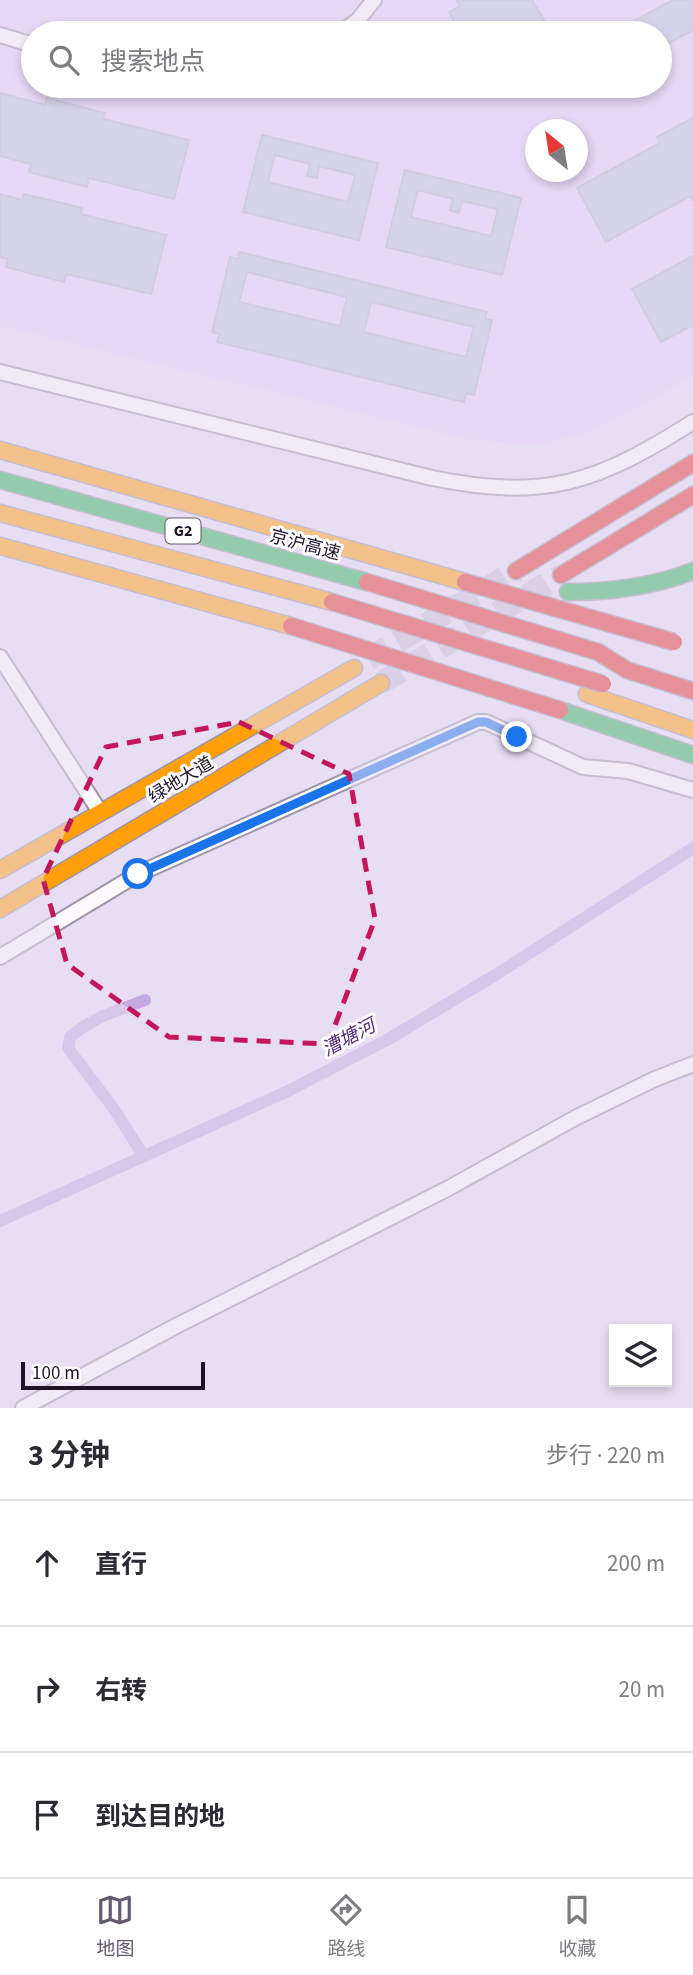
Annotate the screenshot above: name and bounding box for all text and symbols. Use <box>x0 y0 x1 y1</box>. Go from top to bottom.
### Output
search box <box>21 21 672 98</box>
icon: search <box>45 41 83 79</box>
text: 搜索地点 <box>101 43 205 80</box>
north arrow <box>525 119 588 182</box>
road number: G2 <box>166 518 200 544</box>
street label: 京沪高速 <box>267 524 343 566</box>
route end <box>501 721 532 752</box>
street label: 绿地大道 <box>144 751 218 809</box>
route start <box>122 858 153 889</box>
water label: 漕塘河 <box>317 1011 384 1063</box>
map controls <box>609 1324 672 1387</box>
button: layers <box>609 1324 672 1387</box>
scale bar <box>21 1359 205 1391</box>
text: 100 m <box>32 1360 80 1387</box>
text: 3 分钟 <box>28 1434 110 1477</box>
text: 步行 · 220 m <box>546 1439 665 1472</box>
icon: ahead <box>28 1544 66 1582</box>
text: 直行 <box>95 1546 147 1583</box>
text: 200 m <box>607 1547 665 1580</box>
icon: right <box>28 1670 66 1708</box>
text: 右转 <box>95 1672 147 1709</box>
text: 20 m <box>618 1673 665 1706</box>
icon: arrive <box>28 1796 66 1834</box>
text: 到达目的地 <box>95 1798 225 1835</box>
tab: 地图 <box>96 1891 135 1963</box>
tab: 路线 <box>327 1891 366 1963</box>
tab: 收藏 <box>558 1891 597 1963</box>

